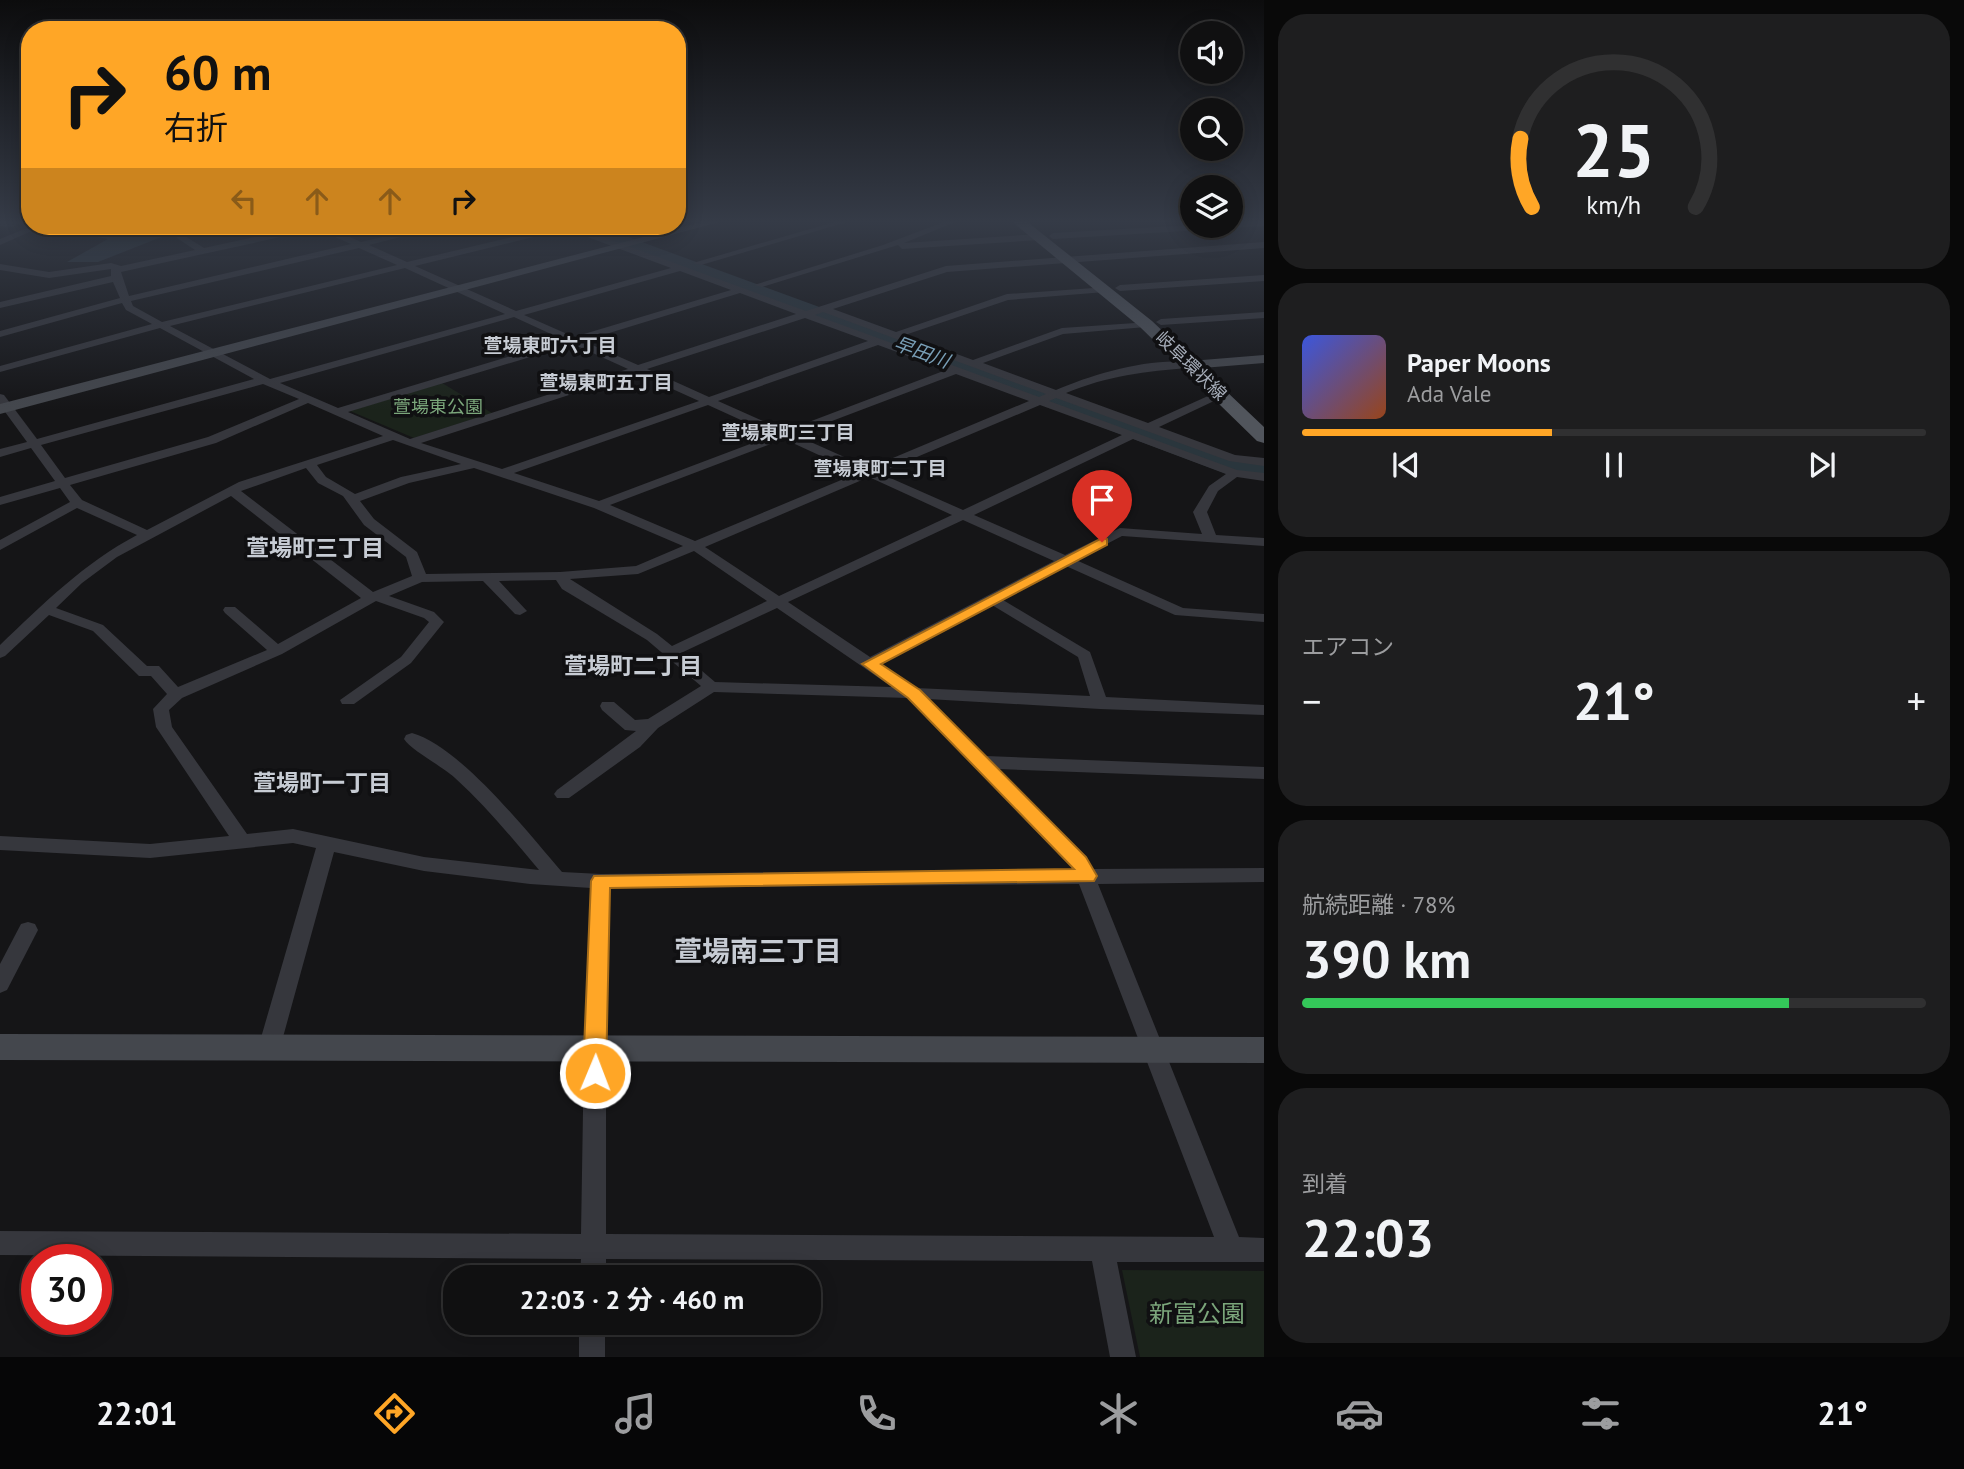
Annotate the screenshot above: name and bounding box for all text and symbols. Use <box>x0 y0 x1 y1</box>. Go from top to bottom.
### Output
map controls <box>1180 21 1243 238</box>
button: sound <box>1180 21 1243 84</box>
text: 60 m <box>164 40 271 104</box>
icon: right <box>49 49 140 140</box>
button: search <box>1180 98 1243 161</box>
text: 25 <box>1573 104 1655 198</box>
text: 右折 <box>164 106 228 148</box>
button: layers <box>1180 175 1243 238</box>
icon: left <box>225 182 263 220</box>
icon: ahead <box>298 182 336 220</box>
icon: ahead <box>371 182 409 220</box>
icon: right <box>444 182 482 220</box>
text: km/h <box>1587 189 1641 221</box>
street label: 岐阜環状線 <box>1151 326 1232 405</box>
water label: 早田川 <box>891 331 955 374</box>
district label: 萱場東町六丁目 <box>483 333 617 357</box>
text: Paper Moons <box>1407 346 1551 379</box>
district label: 萱場東町五丁目 <box>539 370 673 394</box>
text: Ada Vale <box>1407 379 1491 408</box>
park label: 萱場東公園 <box>393 395 483 418</box>
district label: 萱場東町三丁目 <box>721 420 855 444</box>
icon: previous <box>1387 446 1425 484</box>
icon: pause <box>1595 446 1633 484</box>
icon: next <box>1803 446 1841 484</box>
district label: 萱場東町二丁目 <box>813 456 947 480</box>
pin <box>1072 470 1132 542</box>
icon: arrive <box>1083 481 1121 519</box>
district label: 萱場町三丁目 <box>246 533 384 562</box>
text: エアコン <box>1302 632 1394 661</box>
district label: 萱場町二丁目 <box>564 651 702 680</box>
text: 21° <box>1573 667 1655 734</box>
text: − <box>1302 676 1321 725</box>
text: + <box>1907 676 1926 725</box>
district label: 萱場町一丁目 <box>253 768 391 797</box>
text: 航続距離 · 78% <box>1302 890 1455 919</box>
text: 390 km <box>1302 925 1471 992</box>
district label: 萱場南三丁目 <box>674 932 842 969</box>
position arrow <box>558 1036 632 1110</box>
text: 到着 <box>1302 1169 1348 1198</box>
text: 22:03 <box>1302 1204 1434 1271</box>
speed limit sign: 30 <box>21 1244 112 1335</box>
text: 22:03 · 2 分 · 460 m <box>520 1283 744 1316</box>
park label: 新富公園 <box>1149 1298 1245 1329</box>
icon: directions <box>370 1389 419 1438</box>
icon: music <box>611 1389 660 1438</box>
icon: phone <box>852 1389 901 1438</box>
icon: climate <box>1094 1389 1143 1438</box>
icon: car <box>1335 1389 1384 1438</box>
icon: filters <box>1576 1389 1625 1438</box>
text: 22:01 <box>96 1392 177 1434</box>
text: 21° <box>1818 1392 1868 1434</box>

